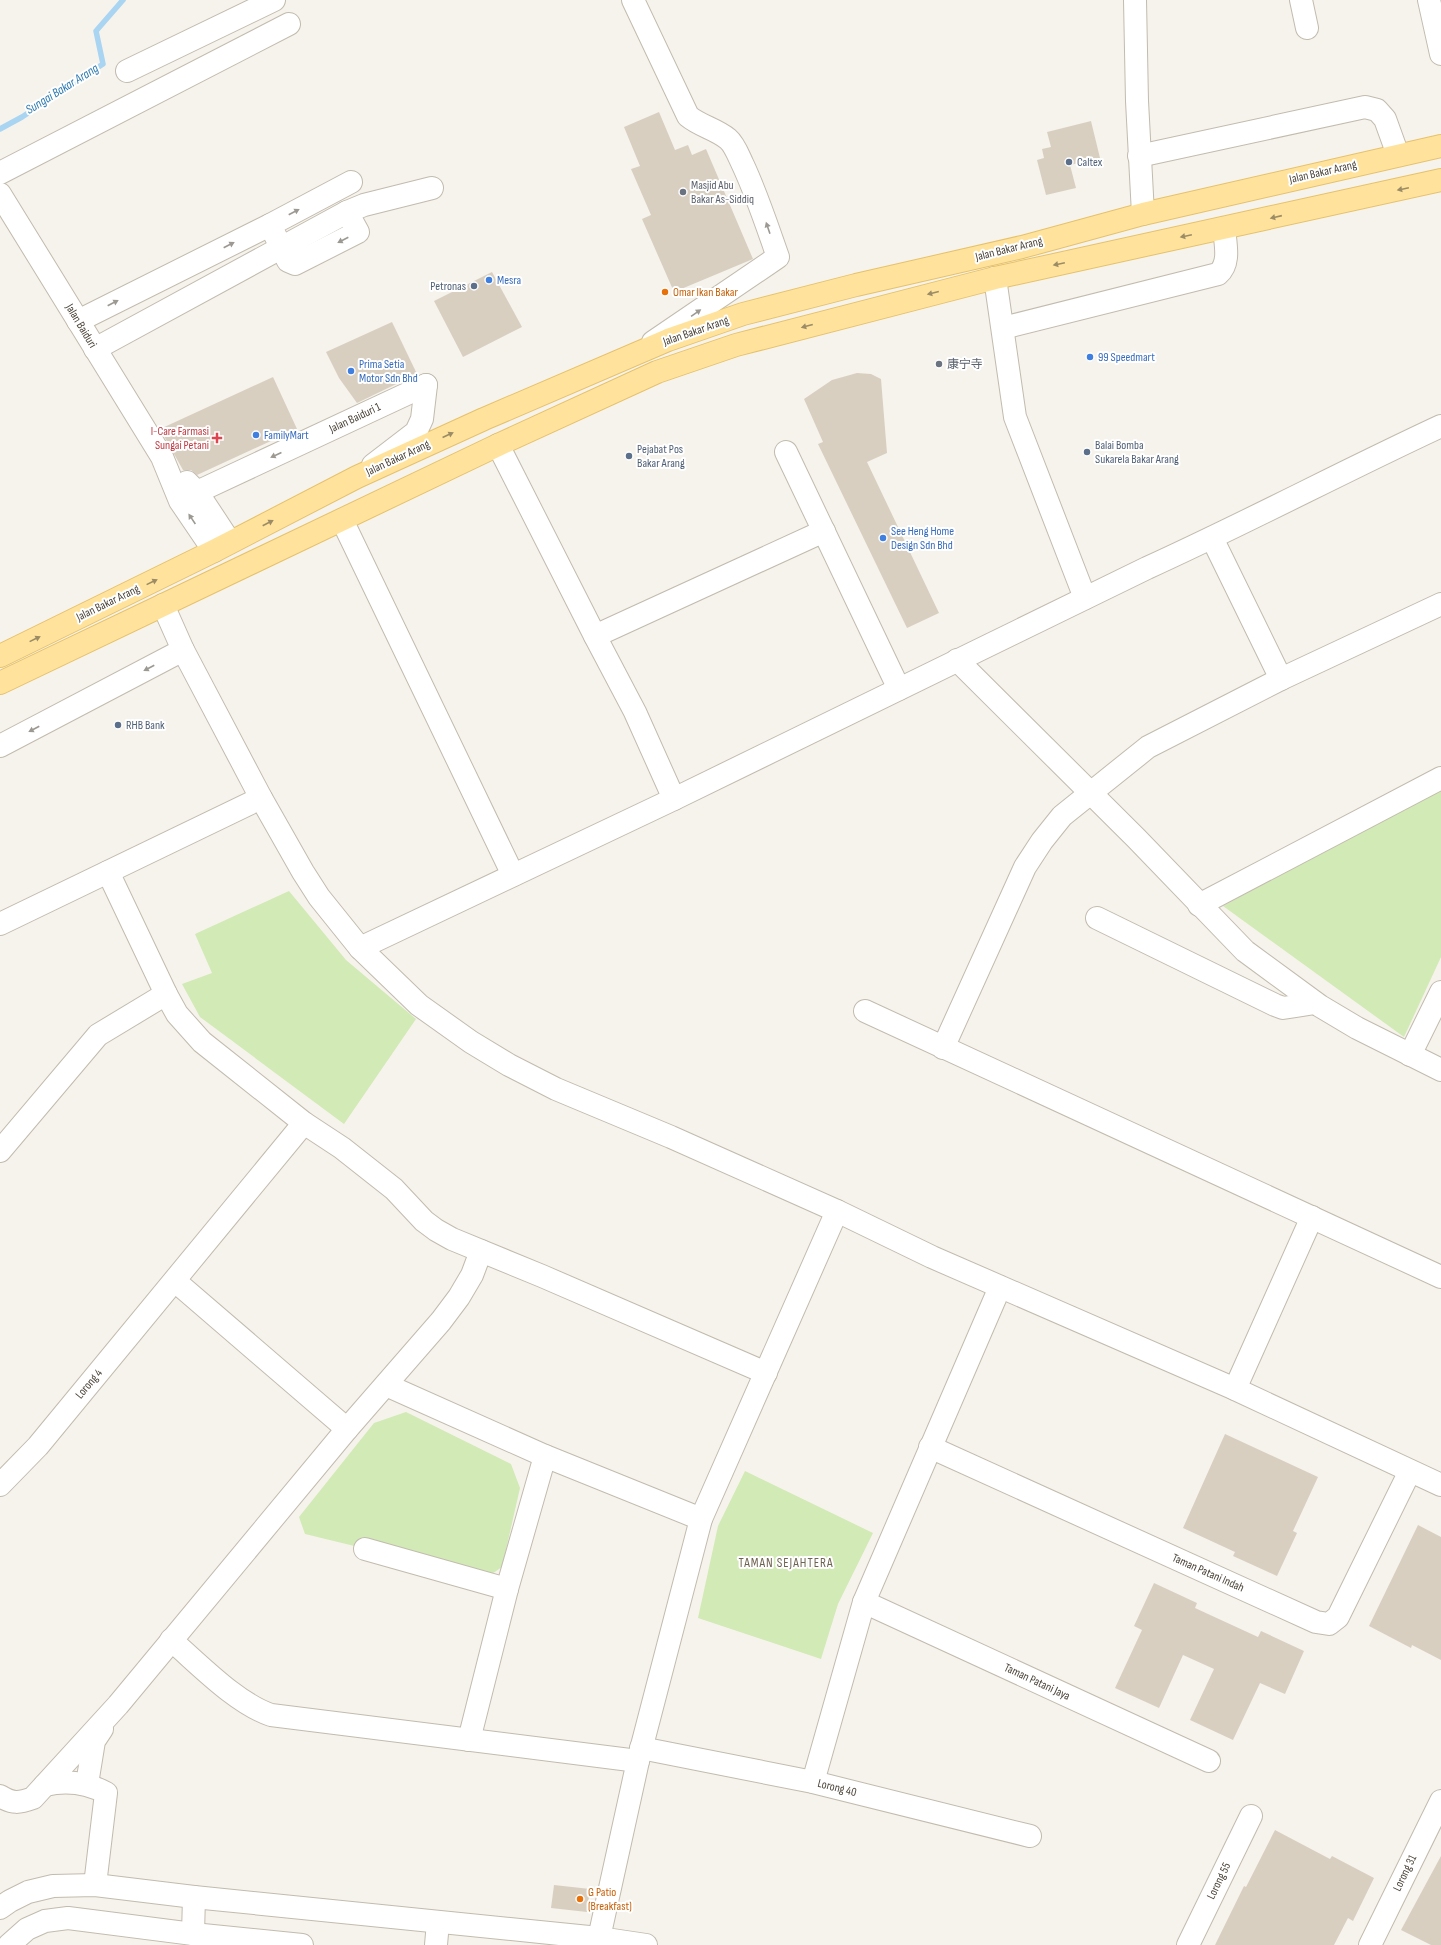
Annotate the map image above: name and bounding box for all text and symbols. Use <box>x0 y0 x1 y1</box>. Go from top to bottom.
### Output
water label: Sungai Bakar Arang <box>23 60 102 118</box>
place label: Caltex <box>1077 155 1103 170</box>
marker: Caltex <box>1064 157 1074 167</box>
street label: Jalan Bakar Arang <box>1287 157 1358 187</box>
place label: Masjid Abu Bakar As-Siddiq <box>691 178 754 207</box>
one-way arrow <box>1397 186 1409 192</box>
marker: Masjid Abu Bakar As-Siddiq <box>678 187 688 197</box>
one-way arrow <box>288 209 300 215</box>
one-way arrow <box>1270 214 1282 220</box>
one-way arrow <box>765 221 771 233</box>
street label: Jalan Bakar Arang <box>973 233 1044 265</box>
one-way arrow <box>1180 233 1192 239</box>
one-way arrow <box>337 236 349 243</box>
one-way arrow <box>223 242 235 249</box>
one-way arrow <box>1053 261 1065 267</box>
place label: Mesra <box>497 273 522 288</box>
marker: Mesra <box>484 275 494 285</box>
place label: Petronas <box>430 279 466 294</box>
marker: Petronas <box>469 281 479 291</box>
place label: Omar Ikan Bakar <box>673 285 738 300</box>
marker: Omar Ikan Bakar <box>660 287 670 297</box>
one-way arrow <box>926 291 939 297</box>
street label: Jalan Baiduri <box>61 300 100 351</box>
one-way arrow <box>107 300 118 307</box>
one-way arrow <box>691 309 701 317</box>
street label: Jalan Bakar Arang <box>660 313 731 350</box>
one-way arrow <box>800 323 812 329</box>
place label: 99 Speedmart <box>1098 350 1155 365</box>
marker: 99 Speedmart <box>1085 352 1095 362</box>
place label: Prima Setia Motor Sdn Bhd <box>359 357 418 386</box>
place label: 康宁寺 <box>947 357 983 372</box>
marker: 康宁寺 <box>934 359 944 369</box>
marker: Prima Setia Motor Sdn Bhd <box>346 366 356 376</box>
street label: Jalan Baiduri 1 <box>326 399 384 437</box>
place label: I-Care Farmasi Sungai Petani <box>151 424 209 453</box>
place label: FamilyMart <box>264 428 309 443</box>
marker: FamilyMart <box>251 430 261 440</box>
one-way arrow <box>442 432 453 438</box>
marker: I-Care Farmasi Sungai Petani <box>212 433 222 443</box>
street label: Jalan Bakar Arang <box>363 437 432 480</box>
place label: Balai Bomba Sukarela Bakar Arang <box>1095 438 1179 467</box>
place label: Pejabat Pos Bakar Arang <box>637 442 685 471</box>
marker: Balai Bomba Sukarela Bakar Arang <box>1082 447 1092 457</box>
marker: Pejabat Pos Bakar Arang <box>624 451 634 461</box>
one-way arrow <box>271 452 282 458</box>
one-way arrow <box>188 513 196 524</box>
one-way arrow <box>262 520 273 526</box>
place label: See Heng Home Design Sdn Bhd <box>891 524 954 553</box>
marker: See Heng Home Design Sdn Bhd <box>878 533 888 543</box>
one-way arrow <box>146 579 158 585</box>
street label: Jalan Bakar Arang <box>73 581 142 625</box>
one-way arrow <box>29 636 41 642</box>
one-way arrow <box>143 665 155 672</box>
place label: RHB Bank <box>126 718 165 733</box>
marker: RHB Bank <box>113 720 123 730</box>
one-way arrow <box>28 725 39 732</box>
street label: Lorong 4 <box>72 1366 106 1402</box>
street label: Taman Patani Indah <box>1170 1550 1246 1596</box>
district label: TAMAN SEJAHTERA <box>738 1555 834 1571</box>
street label: Taman Patani Jaya <box>1002 1660 1073 1704</box>
street label: Lorong 40 <box>816 1776 858 1800</box>
street label: Lorong 31 <box>1390 1852 1421 1894</box>
street label: Lorong 55 <box>1204 1860 1234 1902</box>
place label: G Patio (Breakfast) <box>588 1885 632 1914</box>
marker: G Patio (Breakfast) <box>575 1894 585 1904</box>

